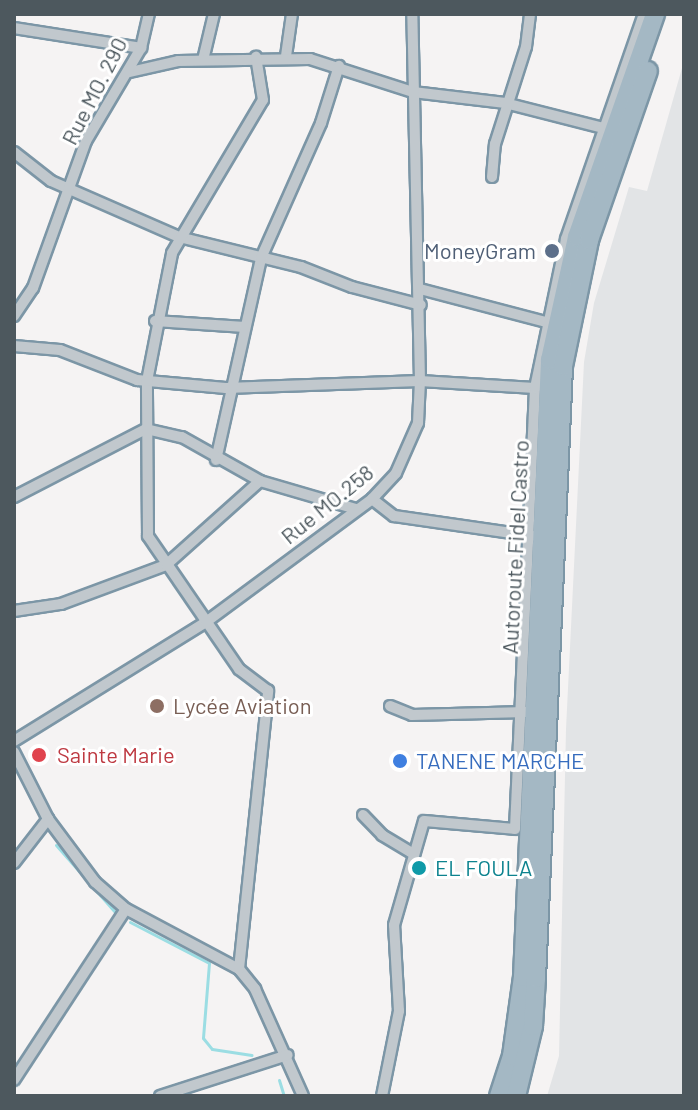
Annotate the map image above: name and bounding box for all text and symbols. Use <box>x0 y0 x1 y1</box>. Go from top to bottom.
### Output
street label: Rue MO. 290 <box>56 33 132 149</box>
place label: MoneyGram <box>424 238 536 264</box>
marker: MoneyGram <box>543 242 561 260</box>
street label: Autoroute Fidel Castro <box>496 439 534 655</box>
street label: Rue MO.258 <box>275 459 379 549</box>
place label: Lycée Aviation <box>173 693 312 719</box>
marker: Lycée Aviation <box>148 697 166 715</box>
place label: Sainte Marie <box>57 742 175 768</box>
marker: Sainte Marie <box>28 744 50 766</box>
place label: TANENE MARCHE <box>416 748 584 774</box>
marker: TANENE MARCHE <box>391 752 409 770</box>
place label: EL FOULA <box>435 855 532 881</box>
marker: EL FOULA <box>410 859 428 877</box>

